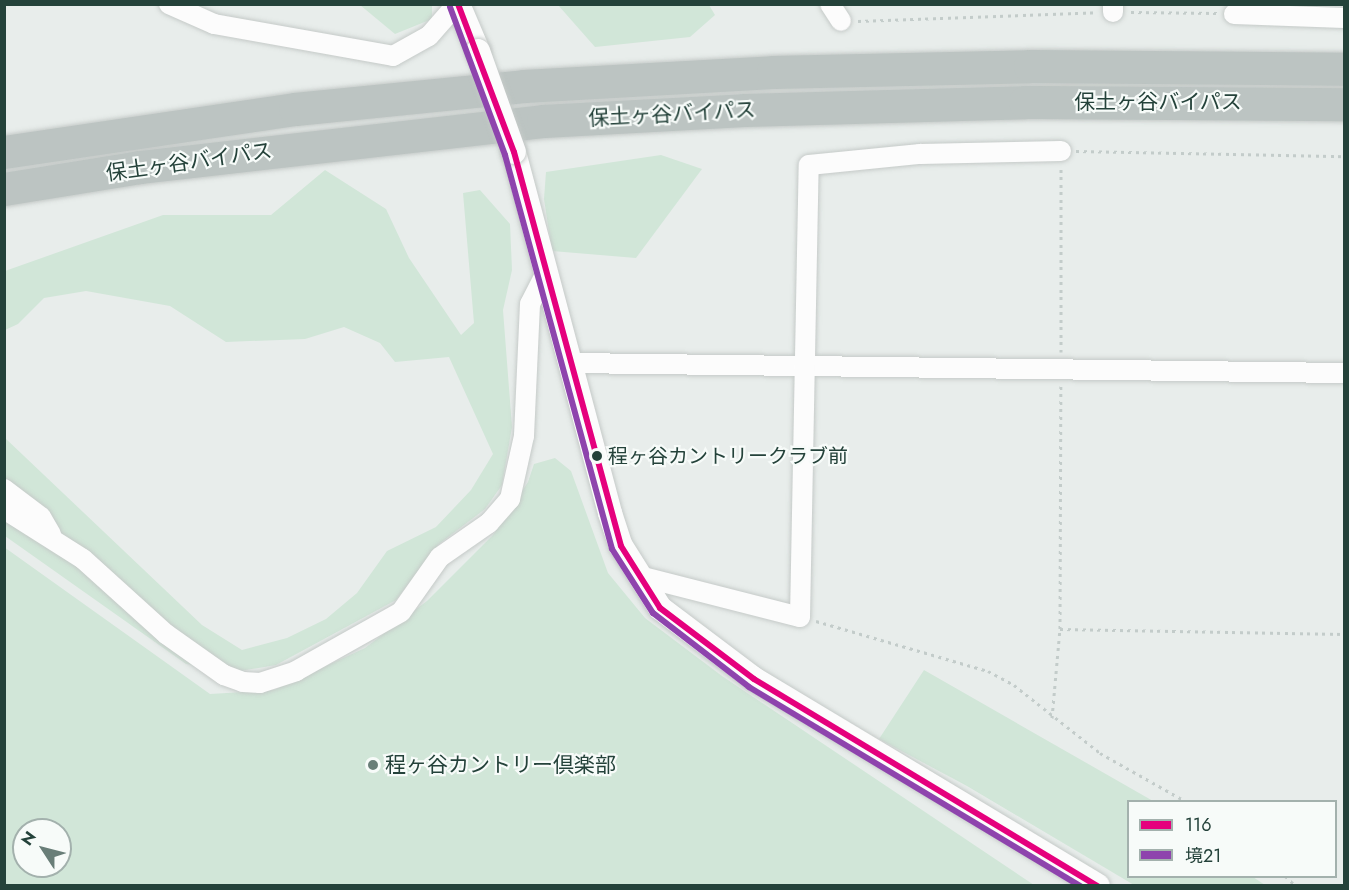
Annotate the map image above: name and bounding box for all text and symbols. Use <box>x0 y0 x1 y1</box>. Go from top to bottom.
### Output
street label: 保土ヶ谷バイパス <box>1074 89 1242 115</box>
street label: 保土ヶ谷バイパス <box>587 97 757 131</box>
street label: 保土ヶ谷バイパス <box>104 138 274 186</box>
place label: 程ヶ谷カントリークラブ前 <box>608 444 848 468</box>
marker: 程ヶ谷カントリークラブ前 <box>591 450 603 462</box>
place label: 程ヶ谷カントリー倶楽部 <box>385 752 616 778</box>
marker: 程ヶ谷カントリー倶楽部 <box>366 758 380 772</box>
legend <box>1127 800 1337 878</box>
text: 116 <box>1185 812 1212 838</box>
north arrow <box>12 818 72 878</box>
text: N <box>16 826 42 850</box>
text: 境21 <box>1185 843 1221 869</box>

